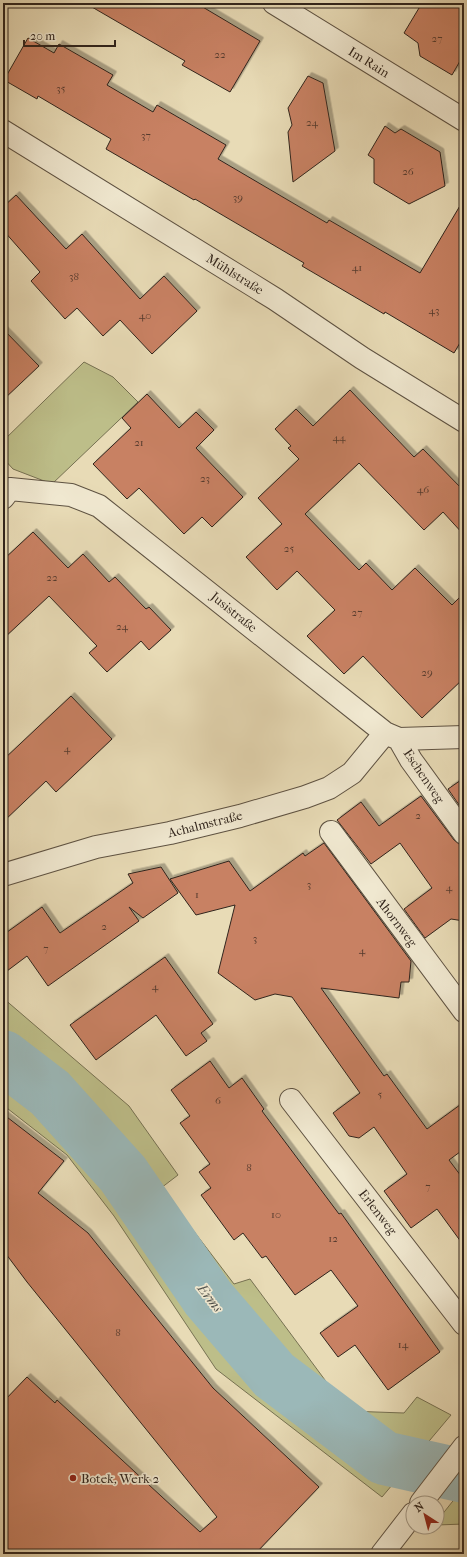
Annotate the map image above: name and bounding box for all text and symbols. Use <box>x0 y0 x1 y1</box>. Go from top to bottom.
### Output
scale bar <box>24 22 115 48</box>
text: 20 m <box>30 29 55 43</box>
house number: 27 <box>432 32 442 45</box>
street label: Im Rain <box>346 44 393 81</box>
house number: 22 <box>214 48 226 61</box>
house number: 35 <box>56 82 66 95</box>
house number: 24 <box>306 116 319 129</box>
house number: 37 <box>141 129 151 142</box>
house number: 26 <box>402 165 414 178</box>
house number: 39 <box>233 191 243 204</box>
street label: Mühlstraße <box>204 251 267 298</box>
house number: 41 <box>352 261 362 274</box>
house number: 38 <box>69 270 79 283</box>
house number: 43 <box>428 304 440 317</box>
house number: 40 <box>139 309 151 322</box>
house number: 44 <box>332 431 346 444</box>
house number: 21 <box>134 436 144 449</box>
house number: 23 <box>200 472 210 485</box>
house number: 46 <box>417 483 429 496</box>
house number: 25 <box>284 542 294 555</box>
house number: 22 <box>46 571 58 584</box>
street label: Jusistraße <box>207 588 261 636</box>
house number: 27 <box>352 606 362 619</box>
house number: 24 <box>116 620 129 633</box>
house number: 29 <box>421 666 433 679</box>
house number: 4 <box>64 742 71 755</box>
street label: Eschenweg <box>400 746 448 807</box>
street label: Achalmstraße <box>165 807 244 841</box>
house number: 2 <box>415 809 421 822</box>
house number: 3 <box>307 878 311 891</box>
house number: 4 <box>446 881 453 894</box>
house number: 1 <box>195 888 199 901</box>
street label: Ahornweg <box>373 894 421 950</box>
house number: 2 <box>101 920 107 933</box>
house number: 3 <box>253 932 257 945</box>
house number: 7 <box>43 942 49 955</box>
house number: 4 <box>359 944 366 957</box>
house number: 4 <box>152 980 159 993</box>
house number: 5 <box>378 1088 383 1101</box>
house number: 6 <box>215 1094 221 1107</box>
house number: 8 <box>246 1161 252 1174</box>
house number: 7 <box>425 1180 431 1193</box>
street label: Erlenweg <box>356 1186 401 1238</box>
house number: 10 <box>271 1208 281 1221</box>
house number: 12 <box>328 1232 338 1245</box>
water label: Erms <box>193 1280 227 1316</box>
house number: 8 <box>115 1326 121 1339</box>
house number: 14 <box>398 1338 409 1351</box>
place label: Botek, Werk 2 <box>81 1471 160 1486</box>
marker: Botek, Werk 2 <box>68 1473 78 1483</box>
north arrow <box>405 1495 445 1535</box>
text: N <box>412 1499 427 1515</box>

